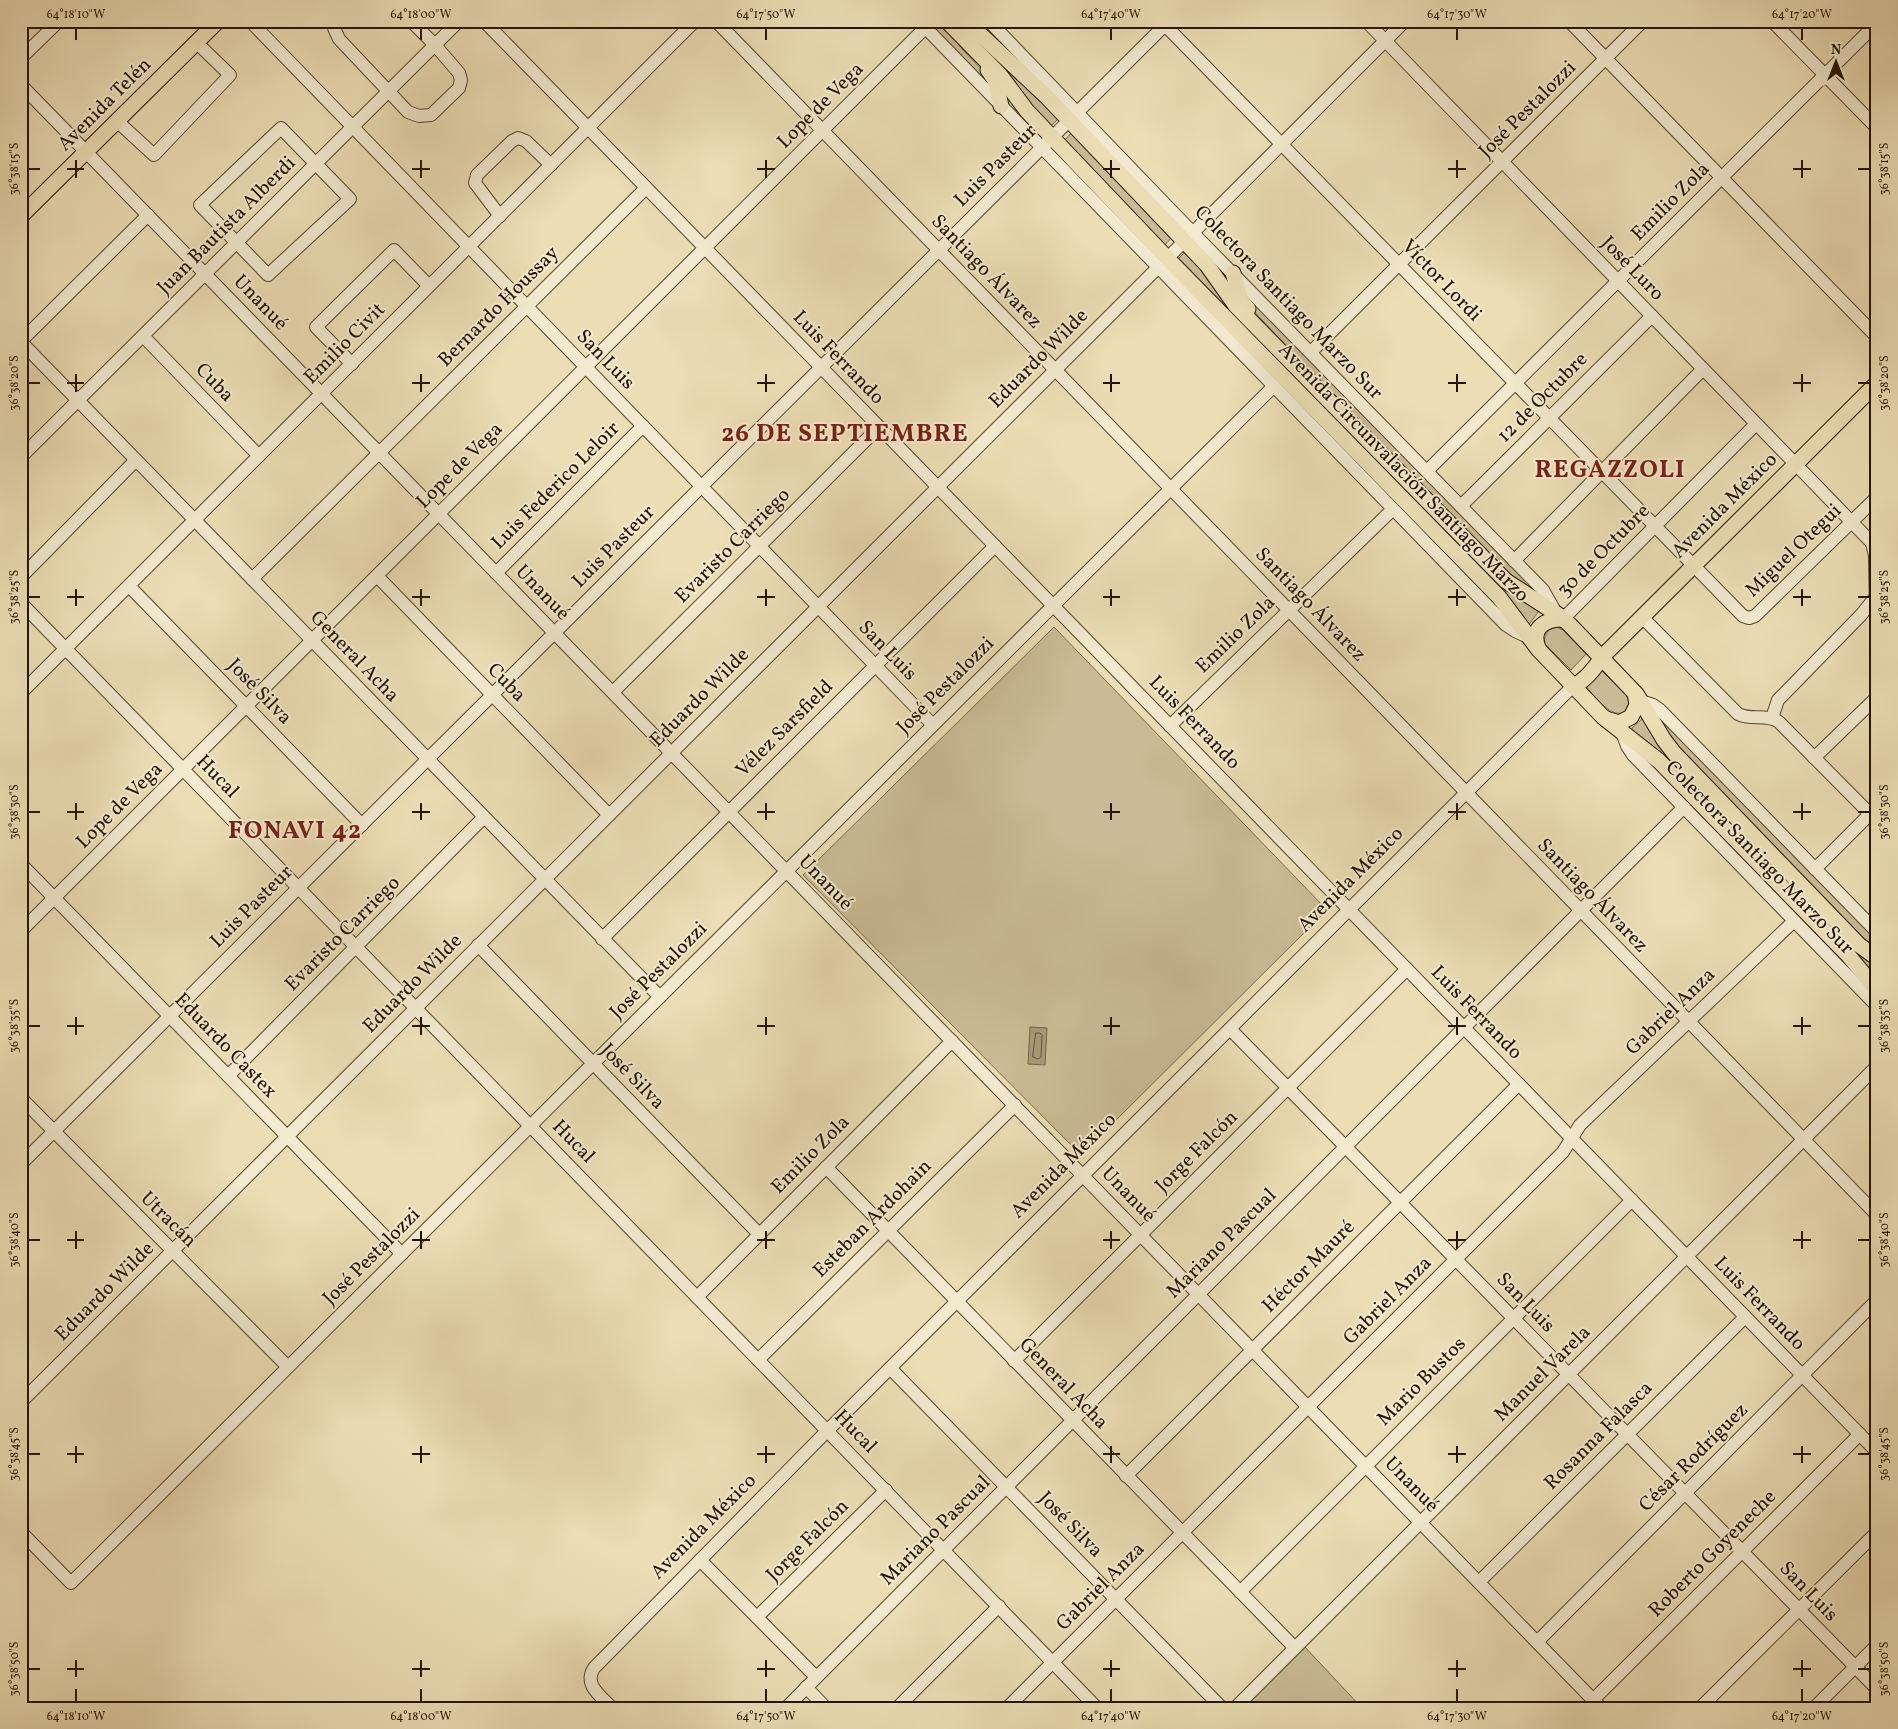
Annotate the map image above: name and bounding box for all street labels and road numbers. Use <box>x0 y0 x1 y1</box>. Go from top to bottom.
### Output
street label: Avenida Telén <box>52 52 158 158</box>
street label: José Pestalozzi <box>1473 55 1583 165</box>
street label: Lope de Vega <box>771 56 871 156</box>
street label: Luis Pasteur <box>948 118 1044 214</box>
street label: Juan Bautista Alberdi <box>151 150 303 302</box>
street label: Emilio Zola <box>1625 156 1717 248</box>
street label: Colectora Santiago Marzo Sur <box>1187 199 1389 407</box>
street label: Santiago Álvarez <box>924 209 1048 335</box>
street label: José Luro <box>1594 230 1670 308</box>
street label: Víctor Lordi <box>1395 234 1487 328</box>
street label: Bernardo Houssay <box>432 240 566 374</box>
street label: Unanué <box>226 269 294 337</box>
street label: Emilio Civit <box>298 297 392 391</box>
street label: Eduardo Wilde <box>983 303 1095 415</box>
street label: Luis Ferrando <box>786 305 890 411</box>
street label: San Luis <box>569 324 641 396</box>
street label: Avenida Circunvalación Santiago Marzo <box>1271 337 1535 609</box>
street label: 12 de Octubre <box>1491 346 1595 450</box>
street label: Cuba <box>188 357 240 409</box>
street label: Lope de Vega <box>410 416 510 516</box>
street label: Luis Federico Leloir <box>486 416 626 556</box>
street label: Avenida México <box>1666 447 1784 565</box>
street label: Evaristo Carriego <box>669 482 797 610</box>
street label: 30 de Octubre <box>1551 498 1657 604</box>
street label: Miguel Otegui <box>1740 498 1848 604</box>
street label: Luis Pasteur <box>566 499 662 595</box>
street label: Santiago Álvarez <box>1248 542 1372 668</box>
street label: Unanué <box>508 559 576 627</box>
street label: Emilio Zola <box>1190 590 1282 680</box>
street label: General Acha <box>303 605 405 709</box>
street label: San Luis <box>851 615 923 687</box>
street label: José Pestalozzi <box>891 631 1001 741</box>
street label: Eduardo Wilde <box>644 642 756 754</box>
street label: José Silva <box>220 652 298 732</box>
street label: Cuba <box>480 657 532 709</box>
street label: Luis Ferrando <box>1142 670 1246 776</box>
street label: Vélez Sarsfield <box>730 674 840 784</box>
street label: Hucal <box>189 749 245 805</box>
street label: Colectora Santiago Marzo Sur <box>1658 754 1860 962</box>
street label: Lope de Vega <box>70 756 170 856</box>
street label: Avenida México <box>1292 821 1410 939</box>
street label: Santiago Álvarez <box>1530 833 1654 959</box>
street label: Unanué <box>791 849 859 917</box>
street label: Luis Pasteur <box>204 859 300 955</box>
street label: Evaristo Carriego <box>279 870 407 998</box>
street label: José Pestalozzi <box>604 916 714 1026</box>
street label: Eduardo Wilde <box>357 928 469 1040</box>
street label: Luis Ferrando <box>1424 960 1528 1066</box>
street label: Gabriel Anza <box>1620 962 1722 1062</box>
street label: Eduardo Castex <box>167 987 283 1105</box>
street label: José Silva <box>593 1037 671 1117</box>
street label: Jorge Falcón <box>1149 1104 1245 1200</box>
street label: Avenida México <box>1005 1107 1123 1225</box>
street label: Emilio Zola <box>765 1109 857 1201</box>
street label: Hucal <box>545 1114 601 1170</box>
street label: Esteban Ardohain <box>807 1153 939 1285</box>
street label: Unanué <box>1094 1161 1162 1229</box>
street label: Mariano Pascual <box>1161 1183 1283 1305</box>
street label: Utracán <box>133 1185 203 1255</box>
street label: José Pestalozzi <box>317 1202 427 1312</box>
street label: Héctor Mauré <box>1256 1214 1362 1320</box>
street label: Eduardo Wilde <box>49 1236 161 1348</box>
street label: Gabriel Anza <box>1337 1250 1439 1352</box>
street label: Luis Ferrando <box>1707 1251 1811 1357</box>
street label: San Luis <box>1489 1267 1561 1339</box>
street label: Manuel Varela <box>1488 1319 1598 1429</box>
street label: Mario Bustos <box>1371 1331 1473 1433</box>
street label: General Acha <box>1012 1332 1114 1436</box>
street label: Rosanna Falasca <box>1538 1375 1660 1497</box>
street label: César Rodríguez <box>1633 1397 1755 1519</box>
street label: Hucal <box>827 1404 883 1460</box>
street label: Unanué <box>1377 1451 1445 1519</box>
street label: Avenida México <box>645 1468 763 1586</box>
street label: Mariano Pascual <box>875 1470 997 1592</box>
street label: Roberto Goyeneche <box>1643 1484 1783 1624</box>
street label: José Silva <box>1031 1485 1109 1565</box>
street label: Jorge Falcón <box>760 1493 856 1589</box>
street label: Gabriel Anza <box>1050 1536 1152 1638</box>
street label: San Luis <box>1772 1556 1844 1628</box>

